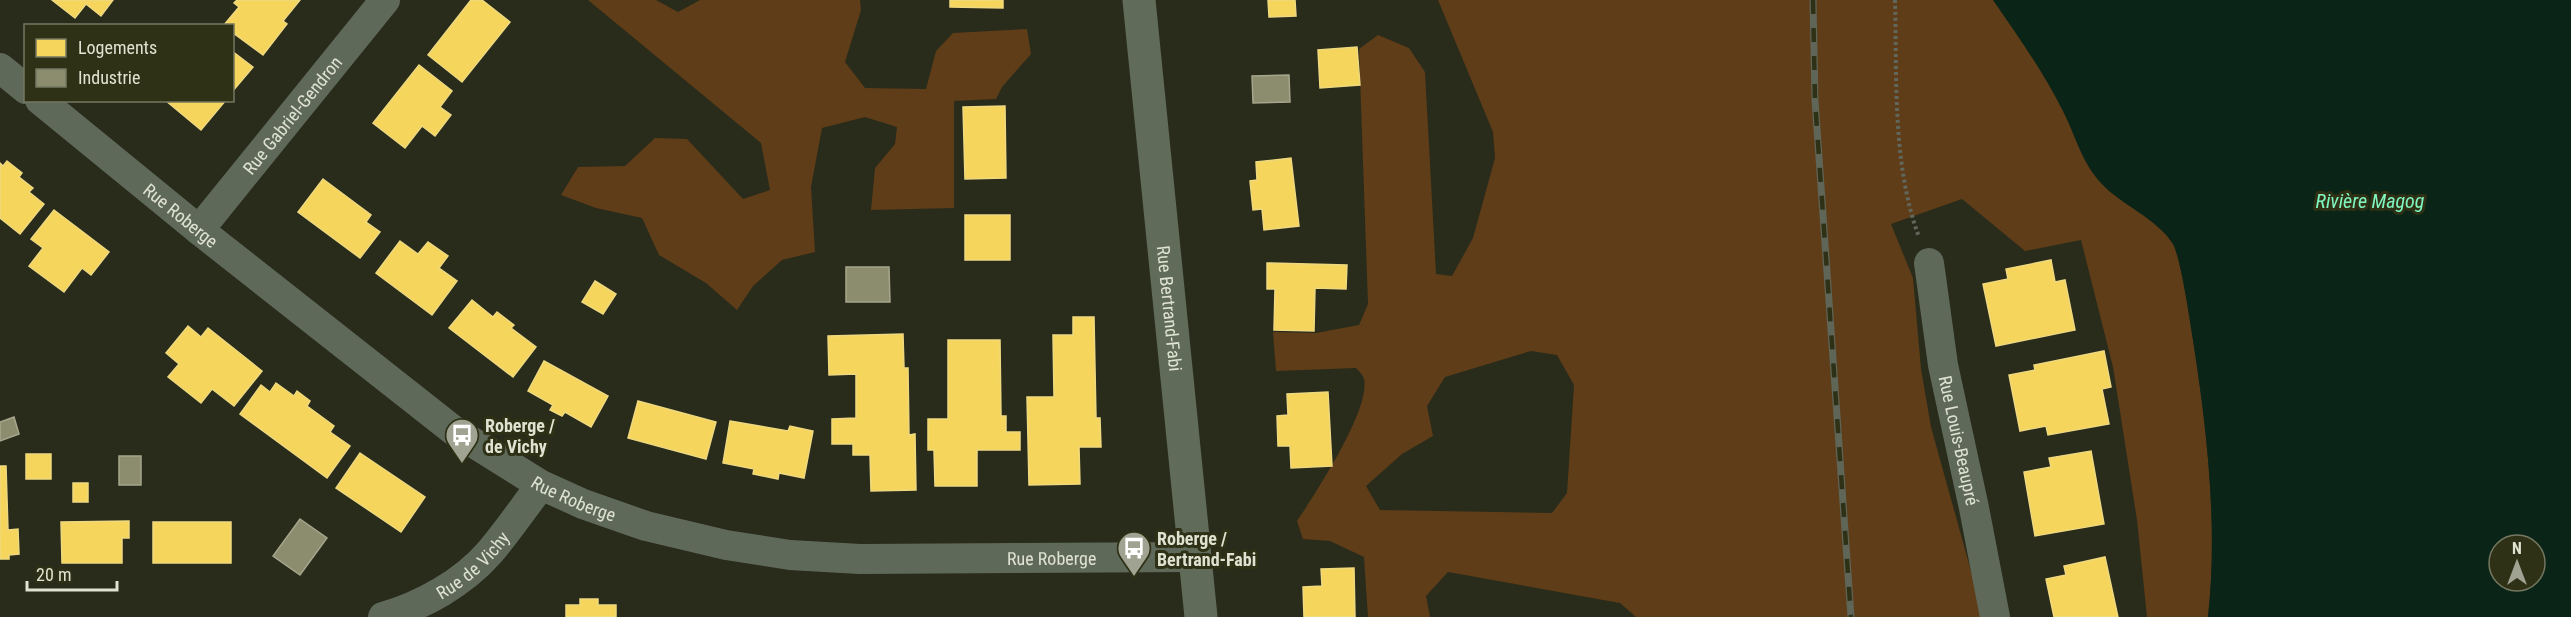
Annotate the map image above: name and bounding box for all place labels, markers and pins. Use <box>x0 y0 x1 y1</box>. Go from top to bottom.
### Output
place label: Roberge / de Vichy <box>485 415 555 457</box>
bus stop icon: Roberge / de Vichy <box>444 417 480 464</box>
place label: Roberge / Bertrand-Fabi <box>1157 528 1256 570</box>
bus stop icon: Roberge / Bertrand-Fabi <box>1116 530 1152 577</box>

